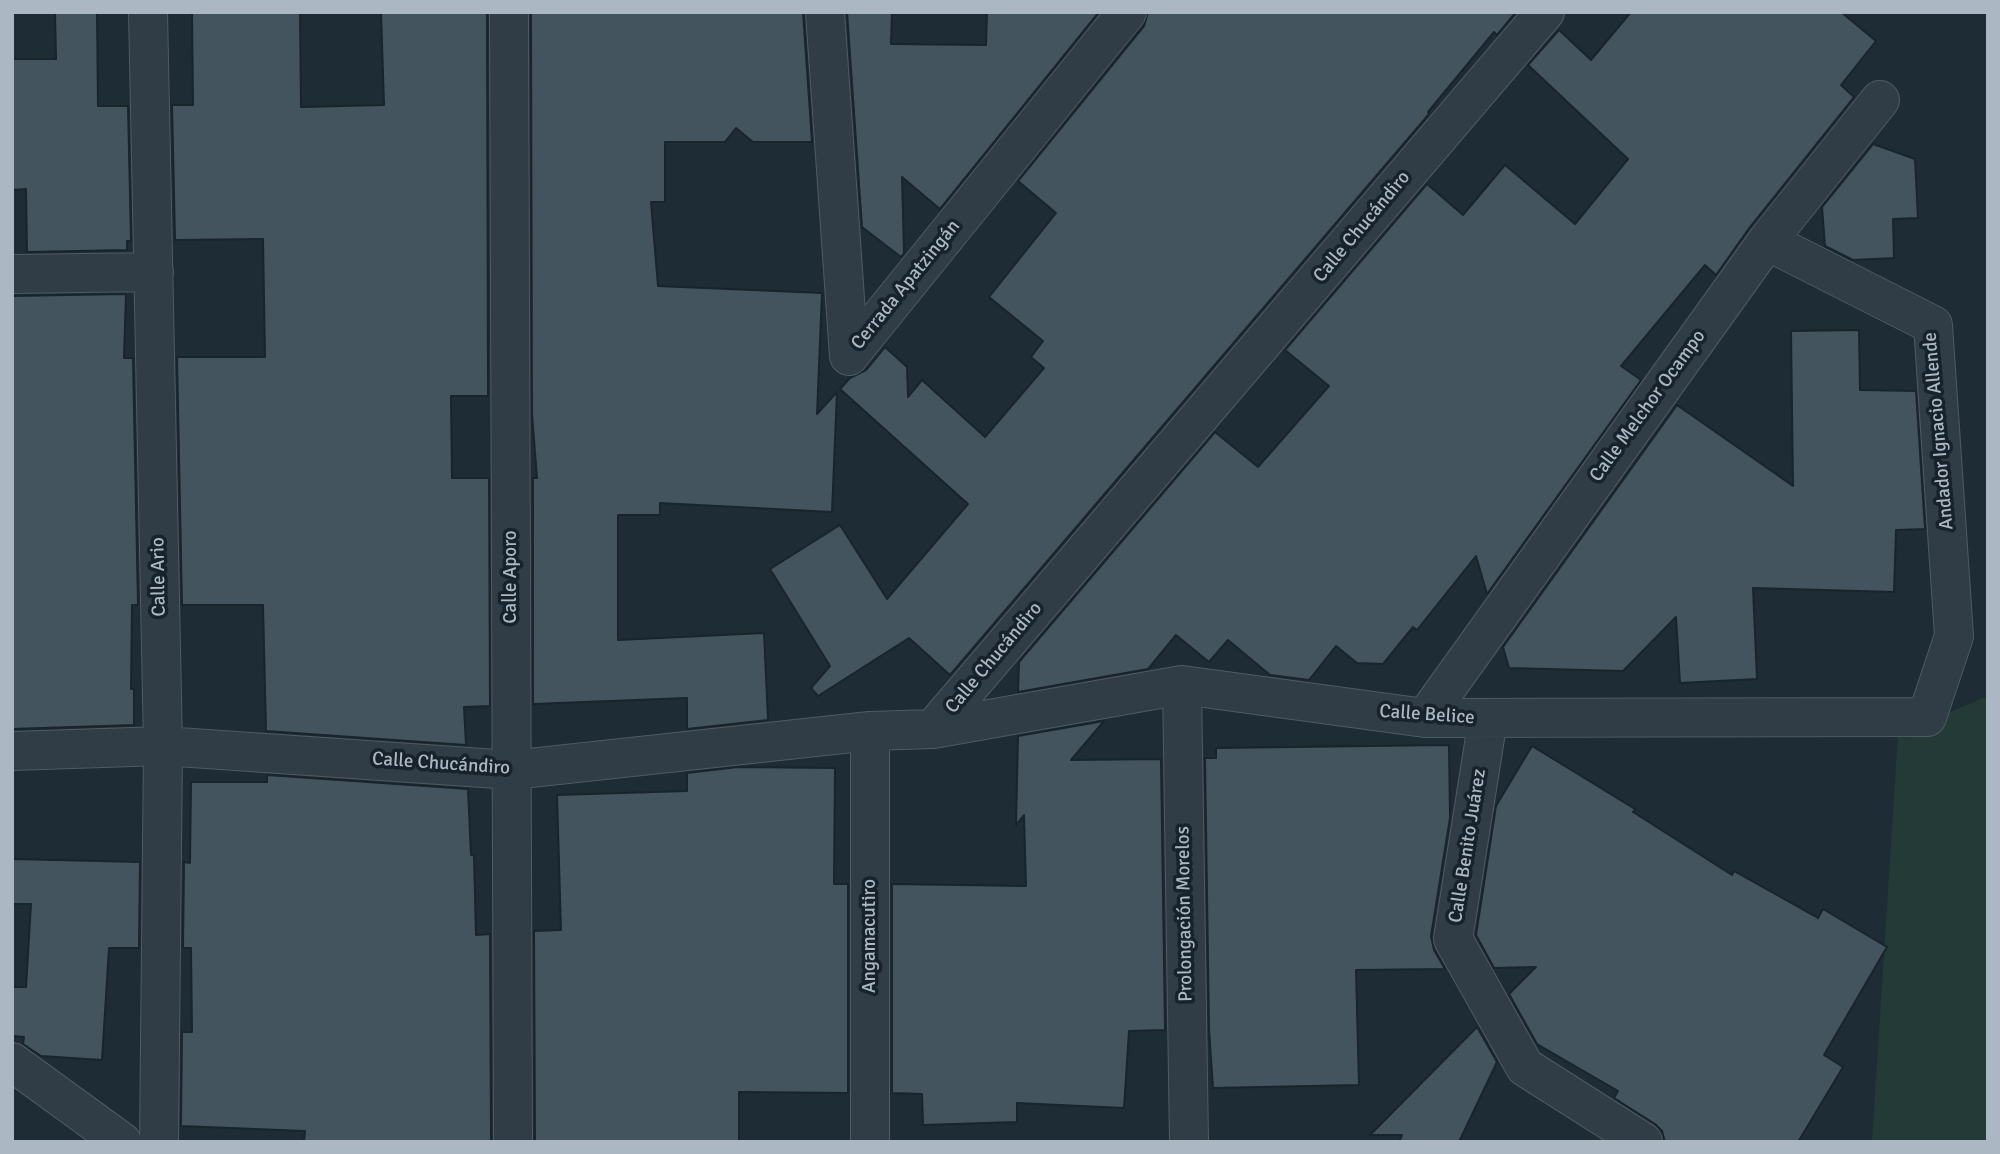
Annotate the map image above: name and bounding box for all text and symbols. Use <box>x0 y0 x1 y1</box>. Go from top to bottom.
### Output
street label: Calle Chucándiro <box>1309 167 1415 287</box>
street label: Cerrada Apatzingán <box>847 216 965 354</box>
street label: Calle Melchor Ocampo <box>1585 326 1711 486</box>
street label: Andador Ignacio Allende <box>1919 331 1959 531</box>
street label: Calle Aporo <box>500 530 522 624</box>
street label: Calle Ario <box>147 537 171 617</box>
street label: Calle Chucándiro <box>941 598 1047 718</box>
street label: Calle Belice <box>1379 700 1475 730</box>
street label: Calle Chucándiro <box>371 748 511 780</box>
street label: Calle Benito Juárez <box>1445 767 1491 925</box>
street label: Prolongación Morelos <box>1172 826 1198 1002</box>
street label: Angamacutiro <box>859 879 881 993</box>

